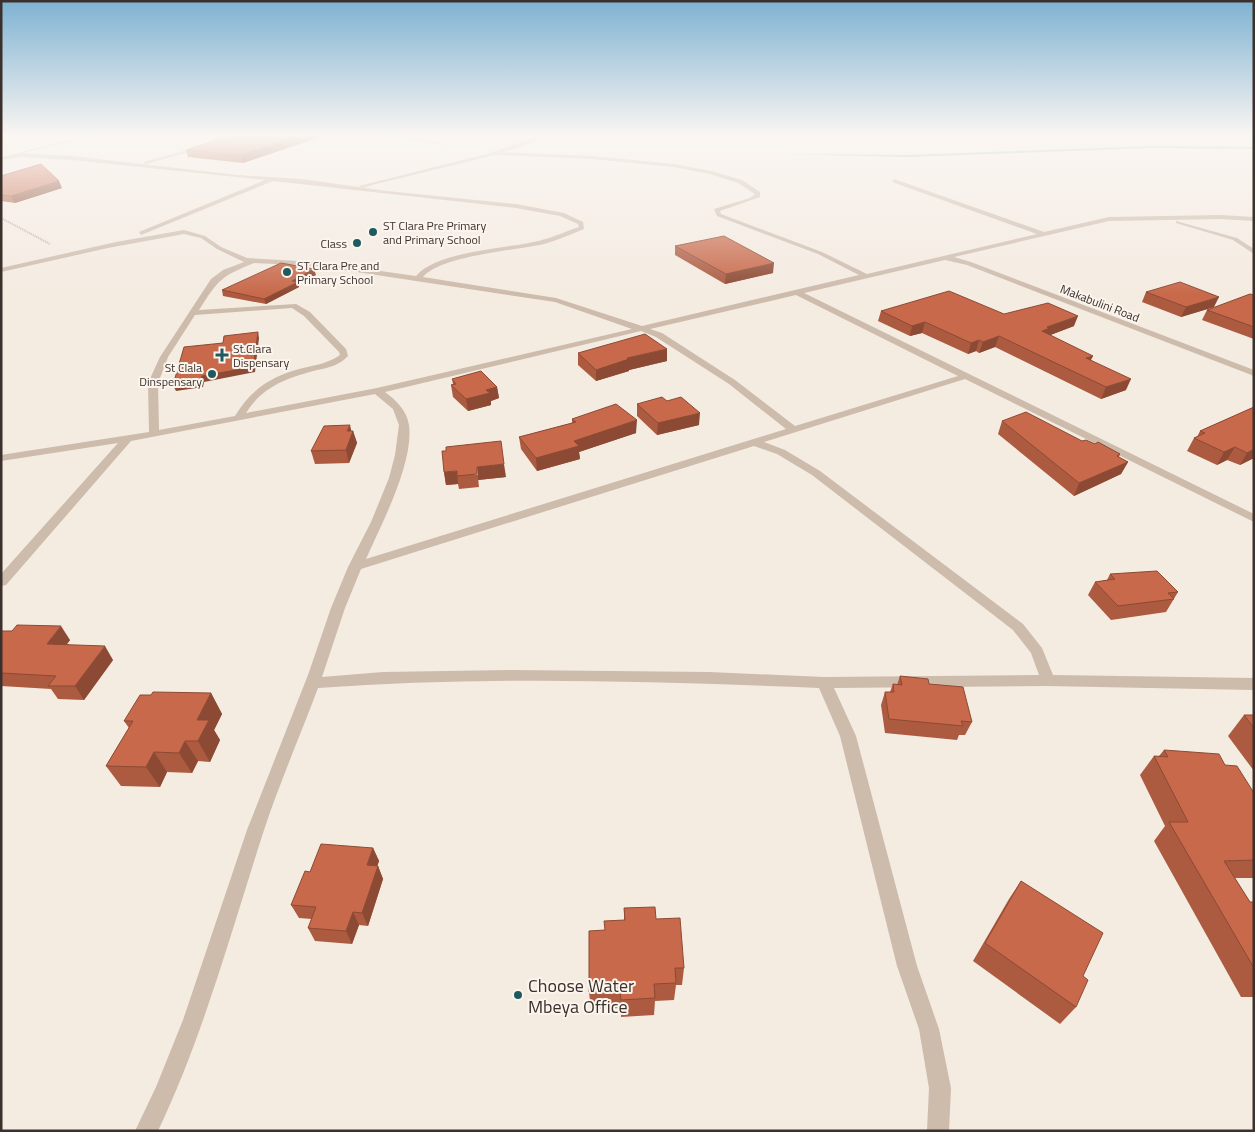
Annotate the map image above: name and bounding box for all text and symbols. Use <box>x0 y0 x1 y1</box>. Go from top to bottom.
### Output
place label: ST Clara Pre Primary and Primary School <box>383 216 487 249</box>
marker: ST Clara Pre Primary and Primary School <box>367 226 379 238</box>
place label: Class <box>321 234 347 253</box>
marker: Class <box>351 237 363 249</box>
place label: ST Clara Pre and Primary School <box>297 256 379 289</box>
marker: ST Clara Pre and Primary School <box>281 266 293 278</box>
street label: Makabulini Road <box>1058 279 1142 327</box>
place label: St.Clara Dispensary <box>233 339 290 372</box>
marker: St.Clara Dispensary <box>215 348 229 362</box>
place label: St Clala Dinspensary <box>139 358 202 391</box>
marker: St Clala Dinspensary <box>206 368 218 380</box>
place label: Choose Water Mbeya Office <box>528 972 634 1020</box>
marker: Choose Water Mbeya Office <box>512 989 524 1001</box>

